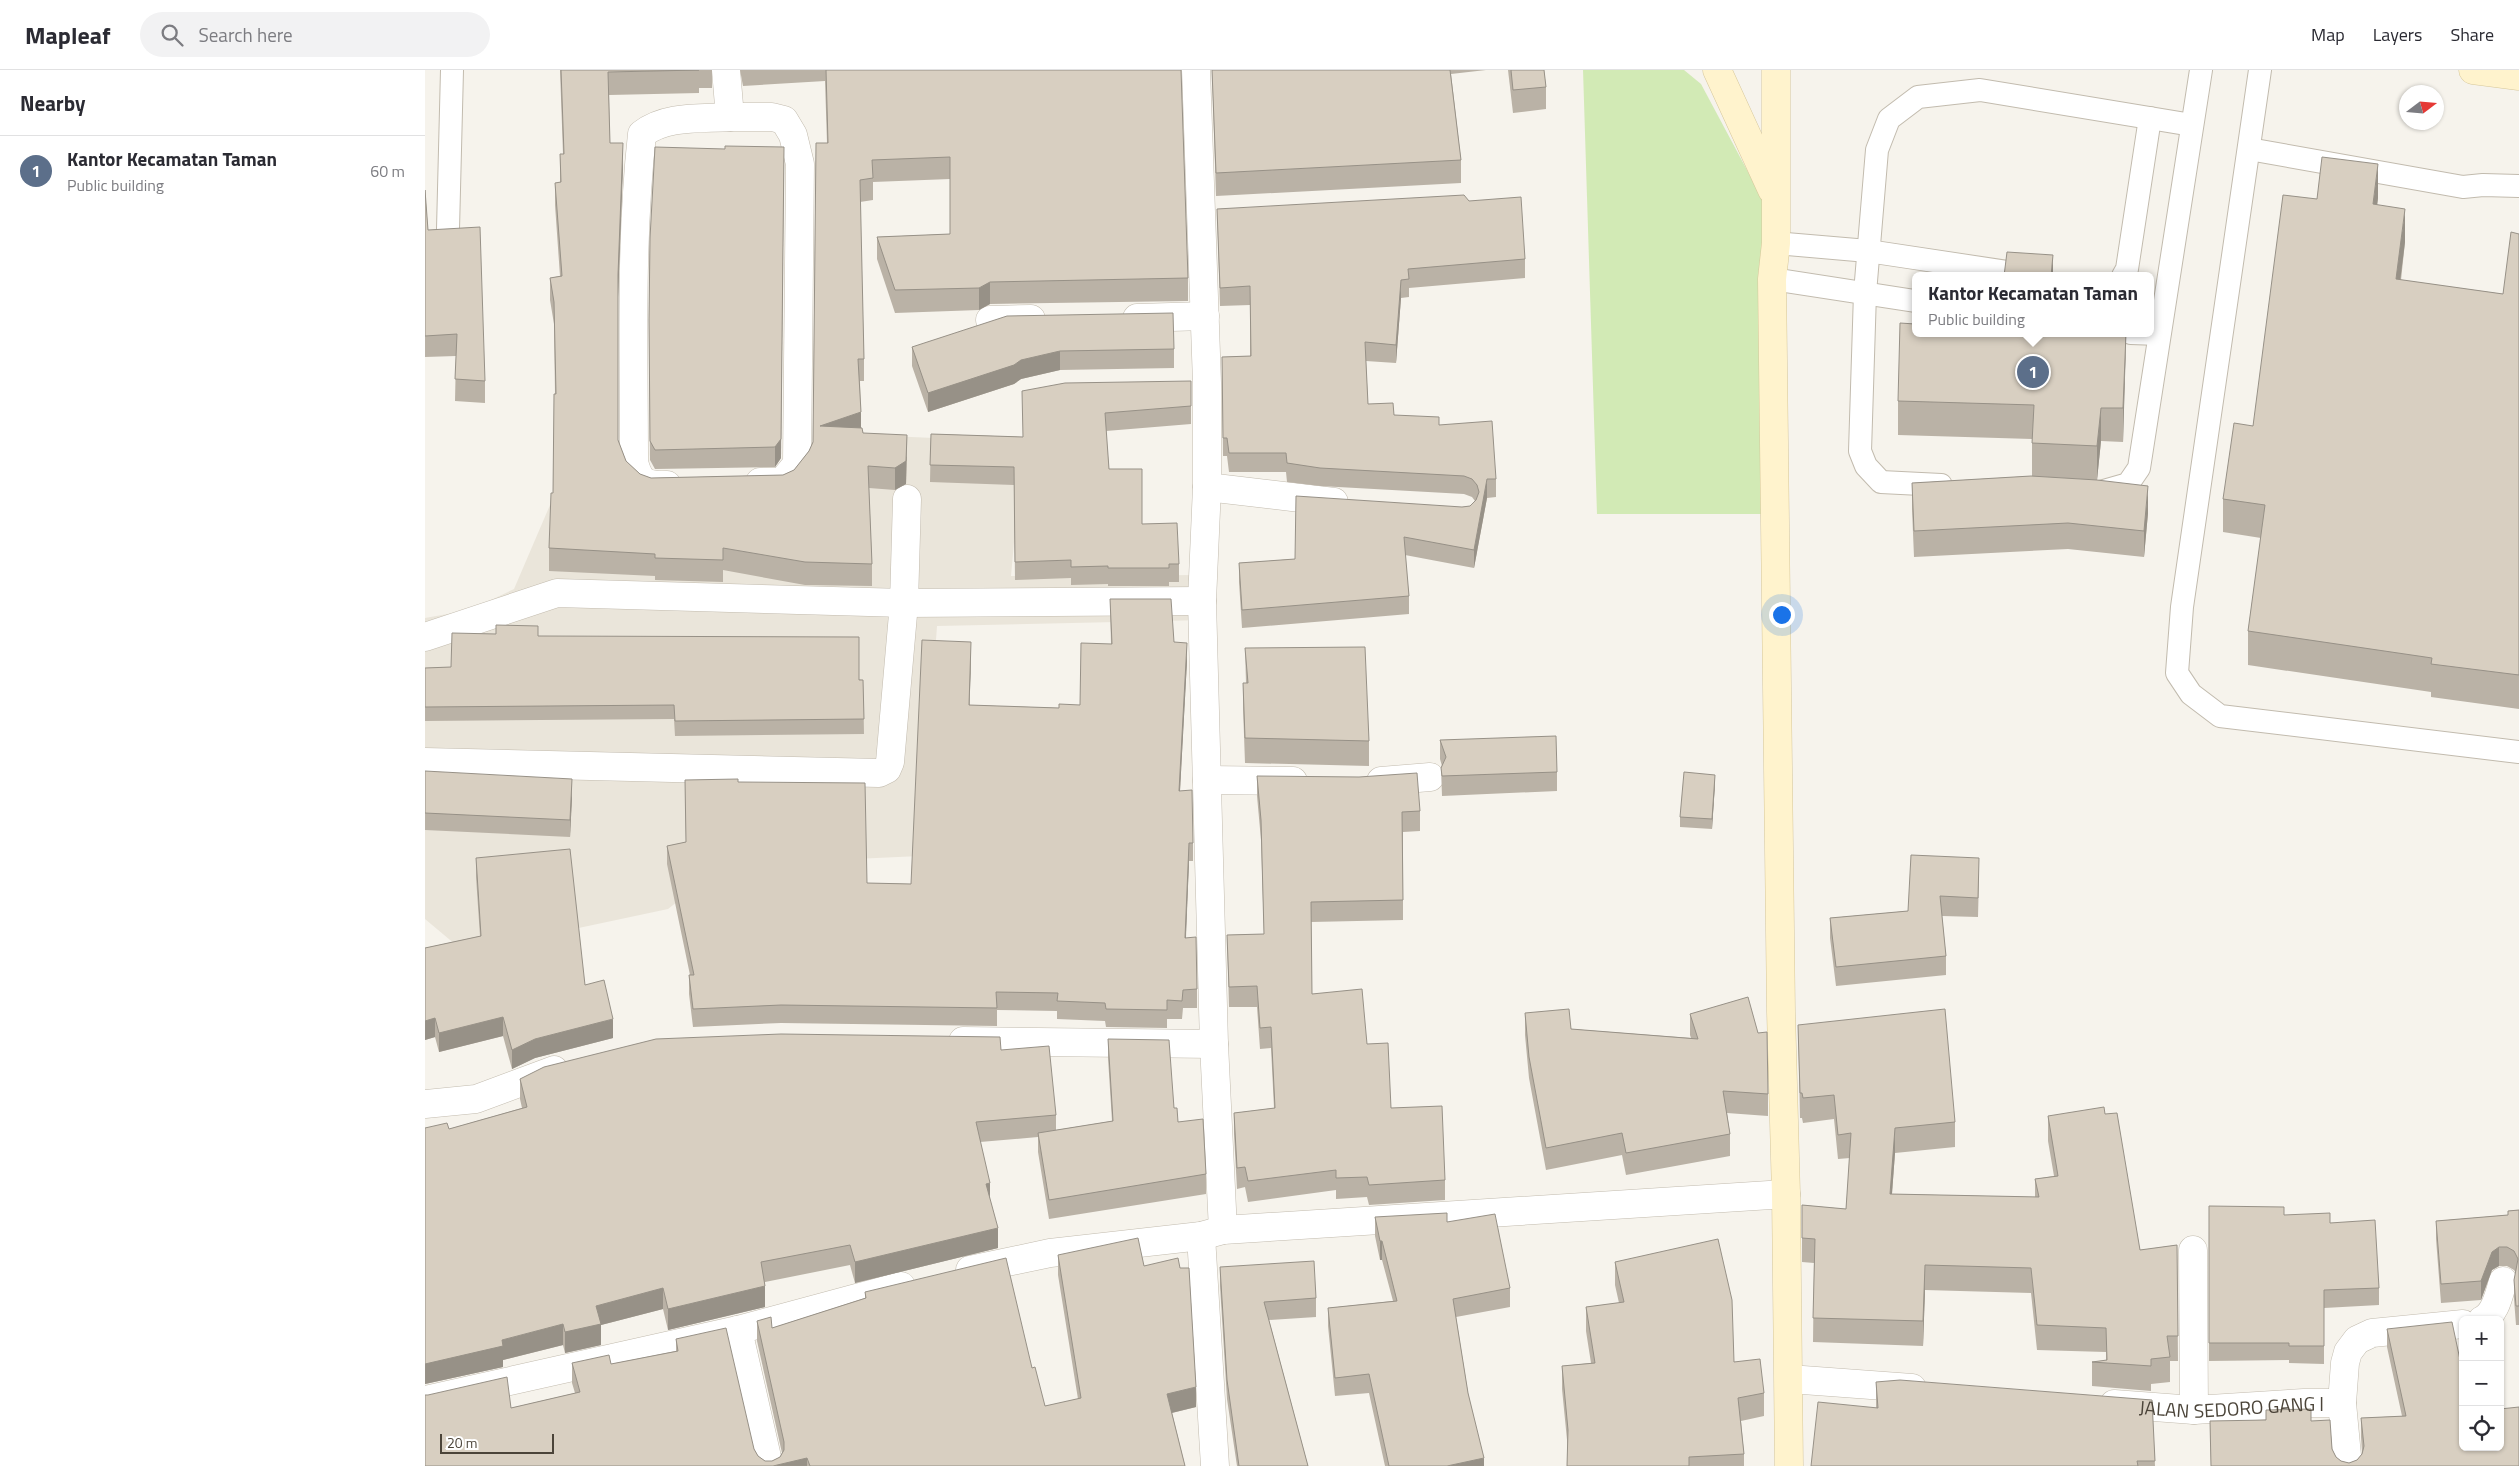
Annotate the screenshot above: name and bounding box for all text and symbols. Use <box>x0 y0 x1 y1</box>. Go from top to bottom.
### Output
search box <box>140 12 490 57</box>
text: Mapleaf <box>25 17 110 53</box>
text: Search here <box>198 20 293 49</box>
icon: search <box>158 21 186 49</box>
text: Map <box>2311 21 2345 48</box>
text: Layers <box>2373 21 2422 48</box>
text: Share <box>2450 21 2494 48</box>
north arrow <box>2399 85 2444 130</box>
text: Nearby <box>20 87 85 119</box>
text: Kantor Kecamatan Taman <box>67 144 277 173</box>
text: 1 <box>32 159 40 183</box>
text: 60 m <box>370 159 405 183</box>
text: Public building <box>67 173 164 197</box>
popup <box>1912 272 2154 337</box>
text: Kantor Kecamatan Taman <box>1928 278 2138 307</box>
text: Public building <box>1928 307 2025 331</box>
pin: 1 <box>2017 353 2049 391</box>
your location <box>1769 602 1795 628</box>
map controls <box>2459 1316 2504 1451</box>
button: + <box>2459 1316 2504 1361</box>
button: − <box>2459 1361 2504 1406</box>
street label: JALAN SEDORO GANG I <box>2138 1389 2324 1424</box>
button: locate <box>2459 1406 2504 1451</box>
scale bar <box>440 1431 554 1454</box>
text: 20 m <box>447 1432 477 1453</box>

